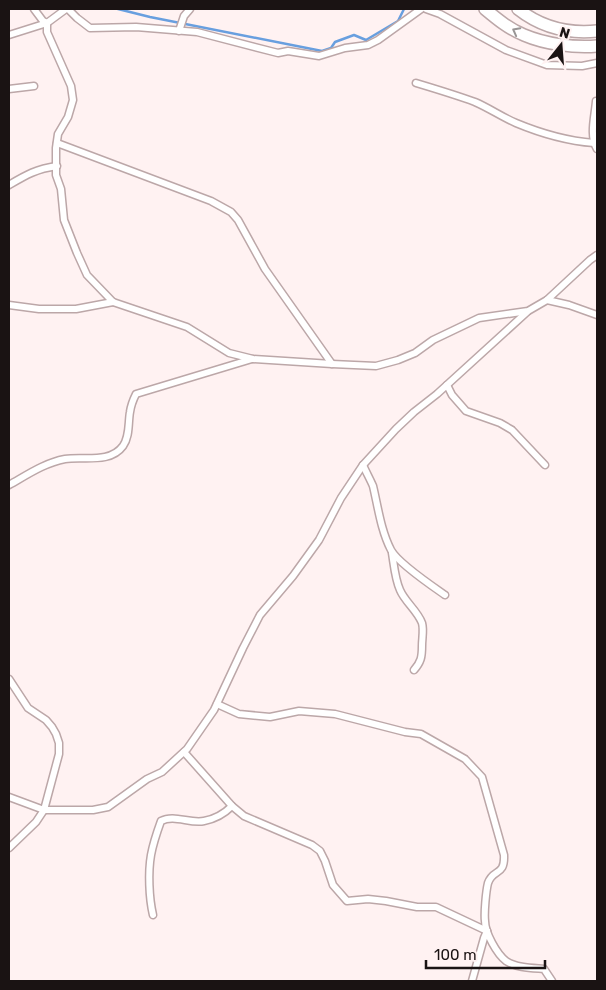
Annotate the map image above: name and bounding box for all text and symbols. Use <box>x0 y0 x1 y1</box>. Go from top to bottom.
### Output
north arrow <box>536 20 586 70</box>
text: N <box>557 23 572 43</box>
one-way arrow <box>512 27 521 37</box>
scale bar <box>426 938 545 970</box>
text: 100 m <box>434 946 476 964</box>

